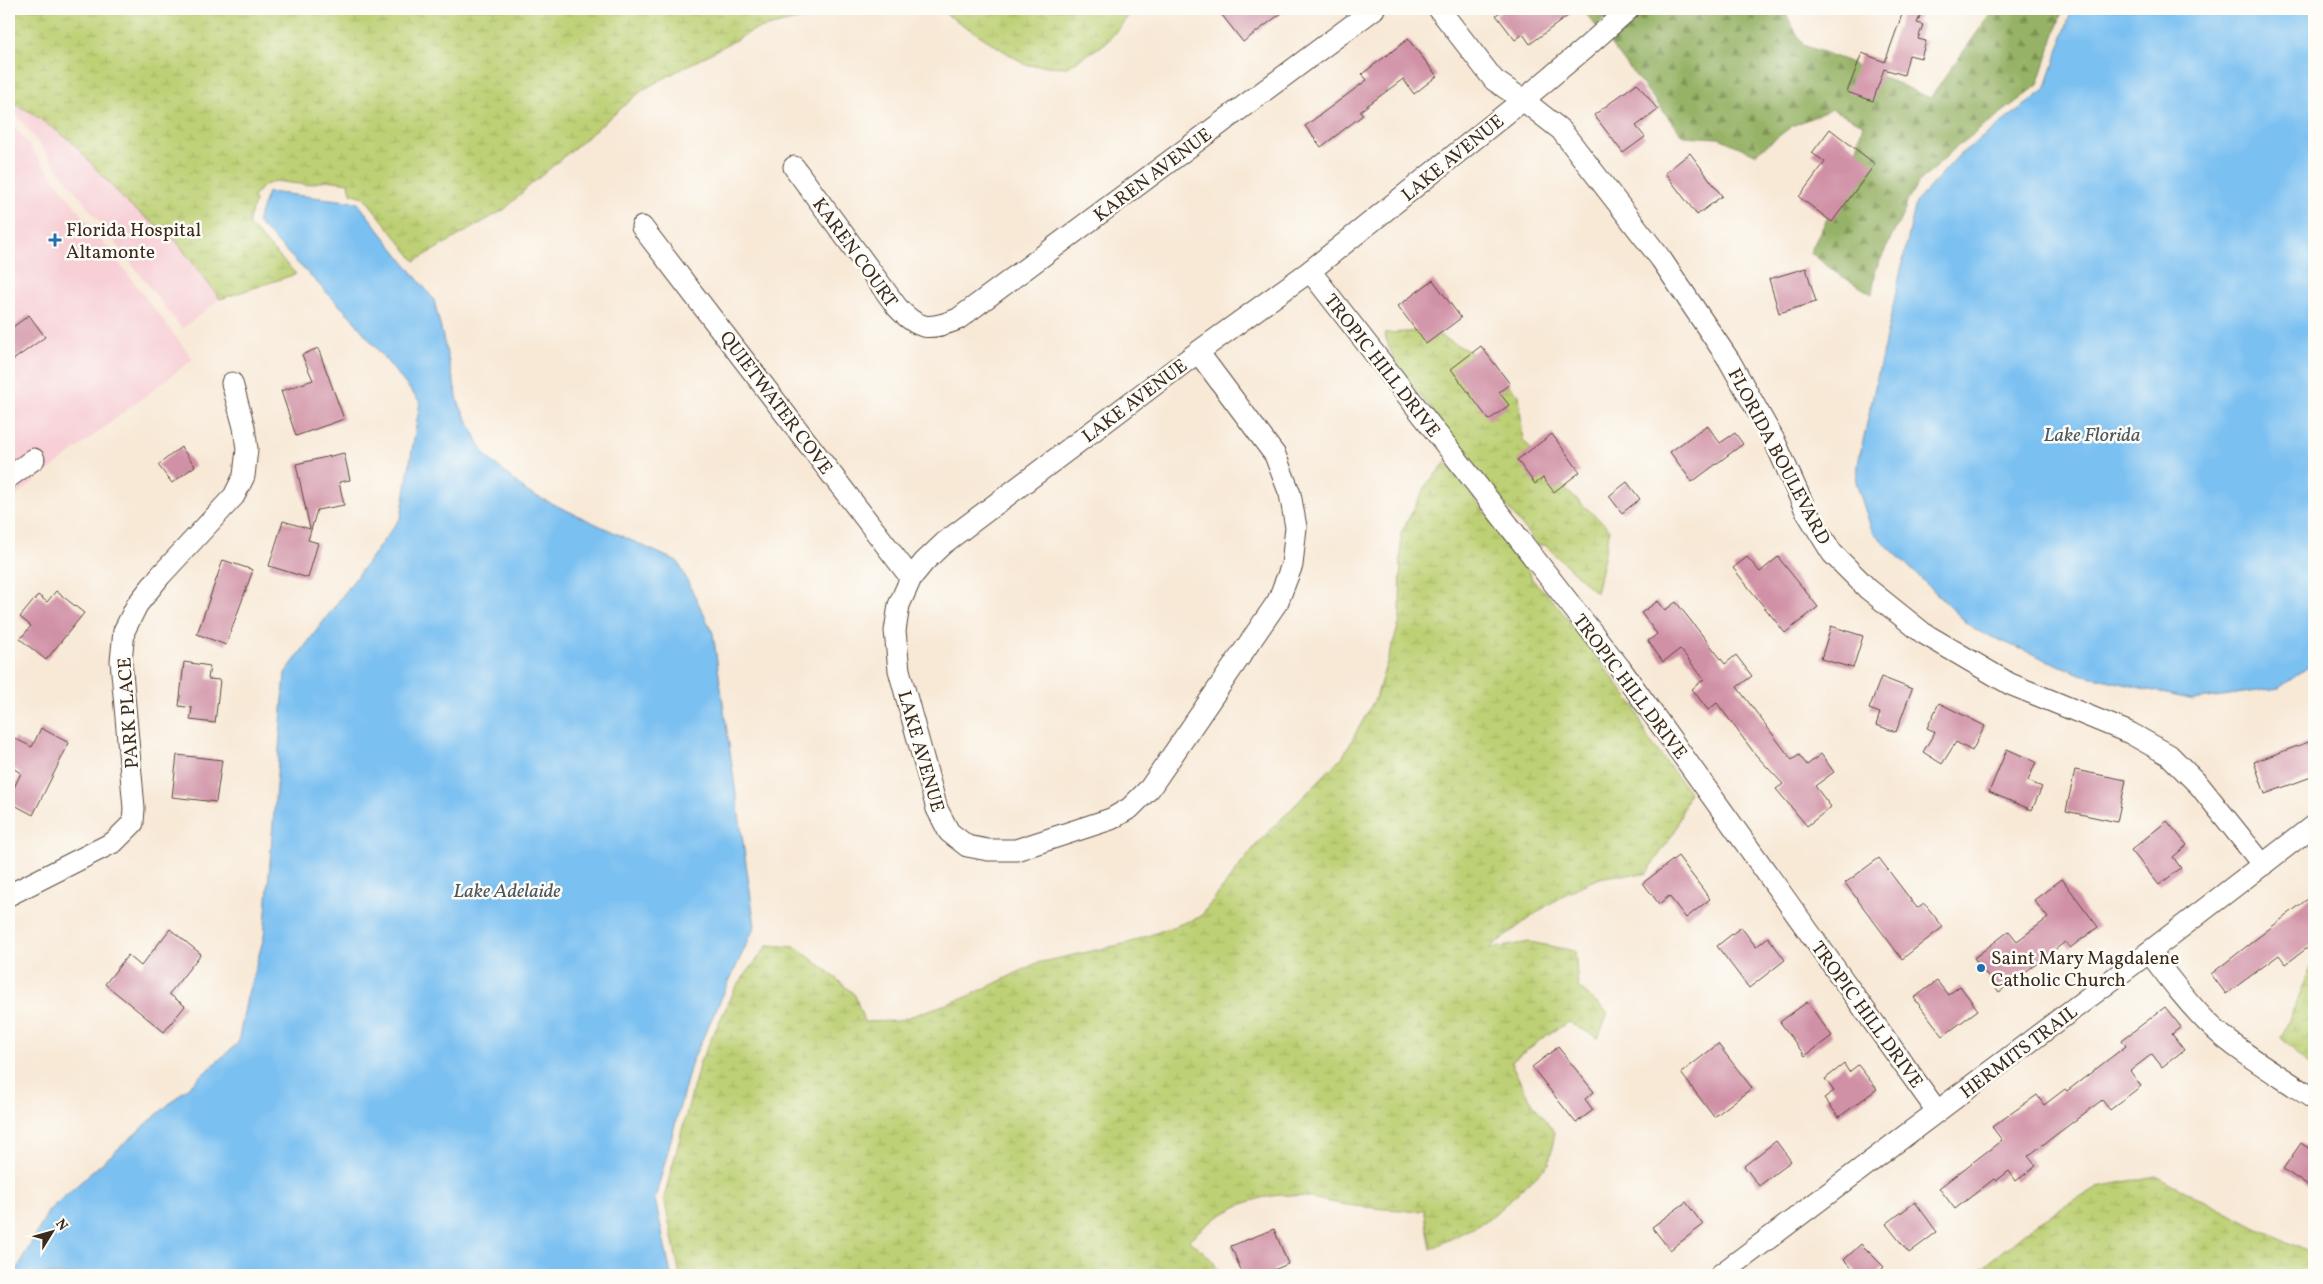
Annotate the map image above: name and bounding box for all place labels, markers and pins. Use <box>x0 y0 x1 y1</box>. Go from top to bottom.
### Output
place label: Florida Hospital Altamonte <box>66 218 201 266</box>
marker: Florida Hospital Altamonte <box>48 233 62 247</box>
place label: Saint Mary Magdalene Catholic Church <box>1991 946 2179 994</box>
marker: Saint Mary Magdalene Catholic Church <box>1975 962 1987 974</box>

